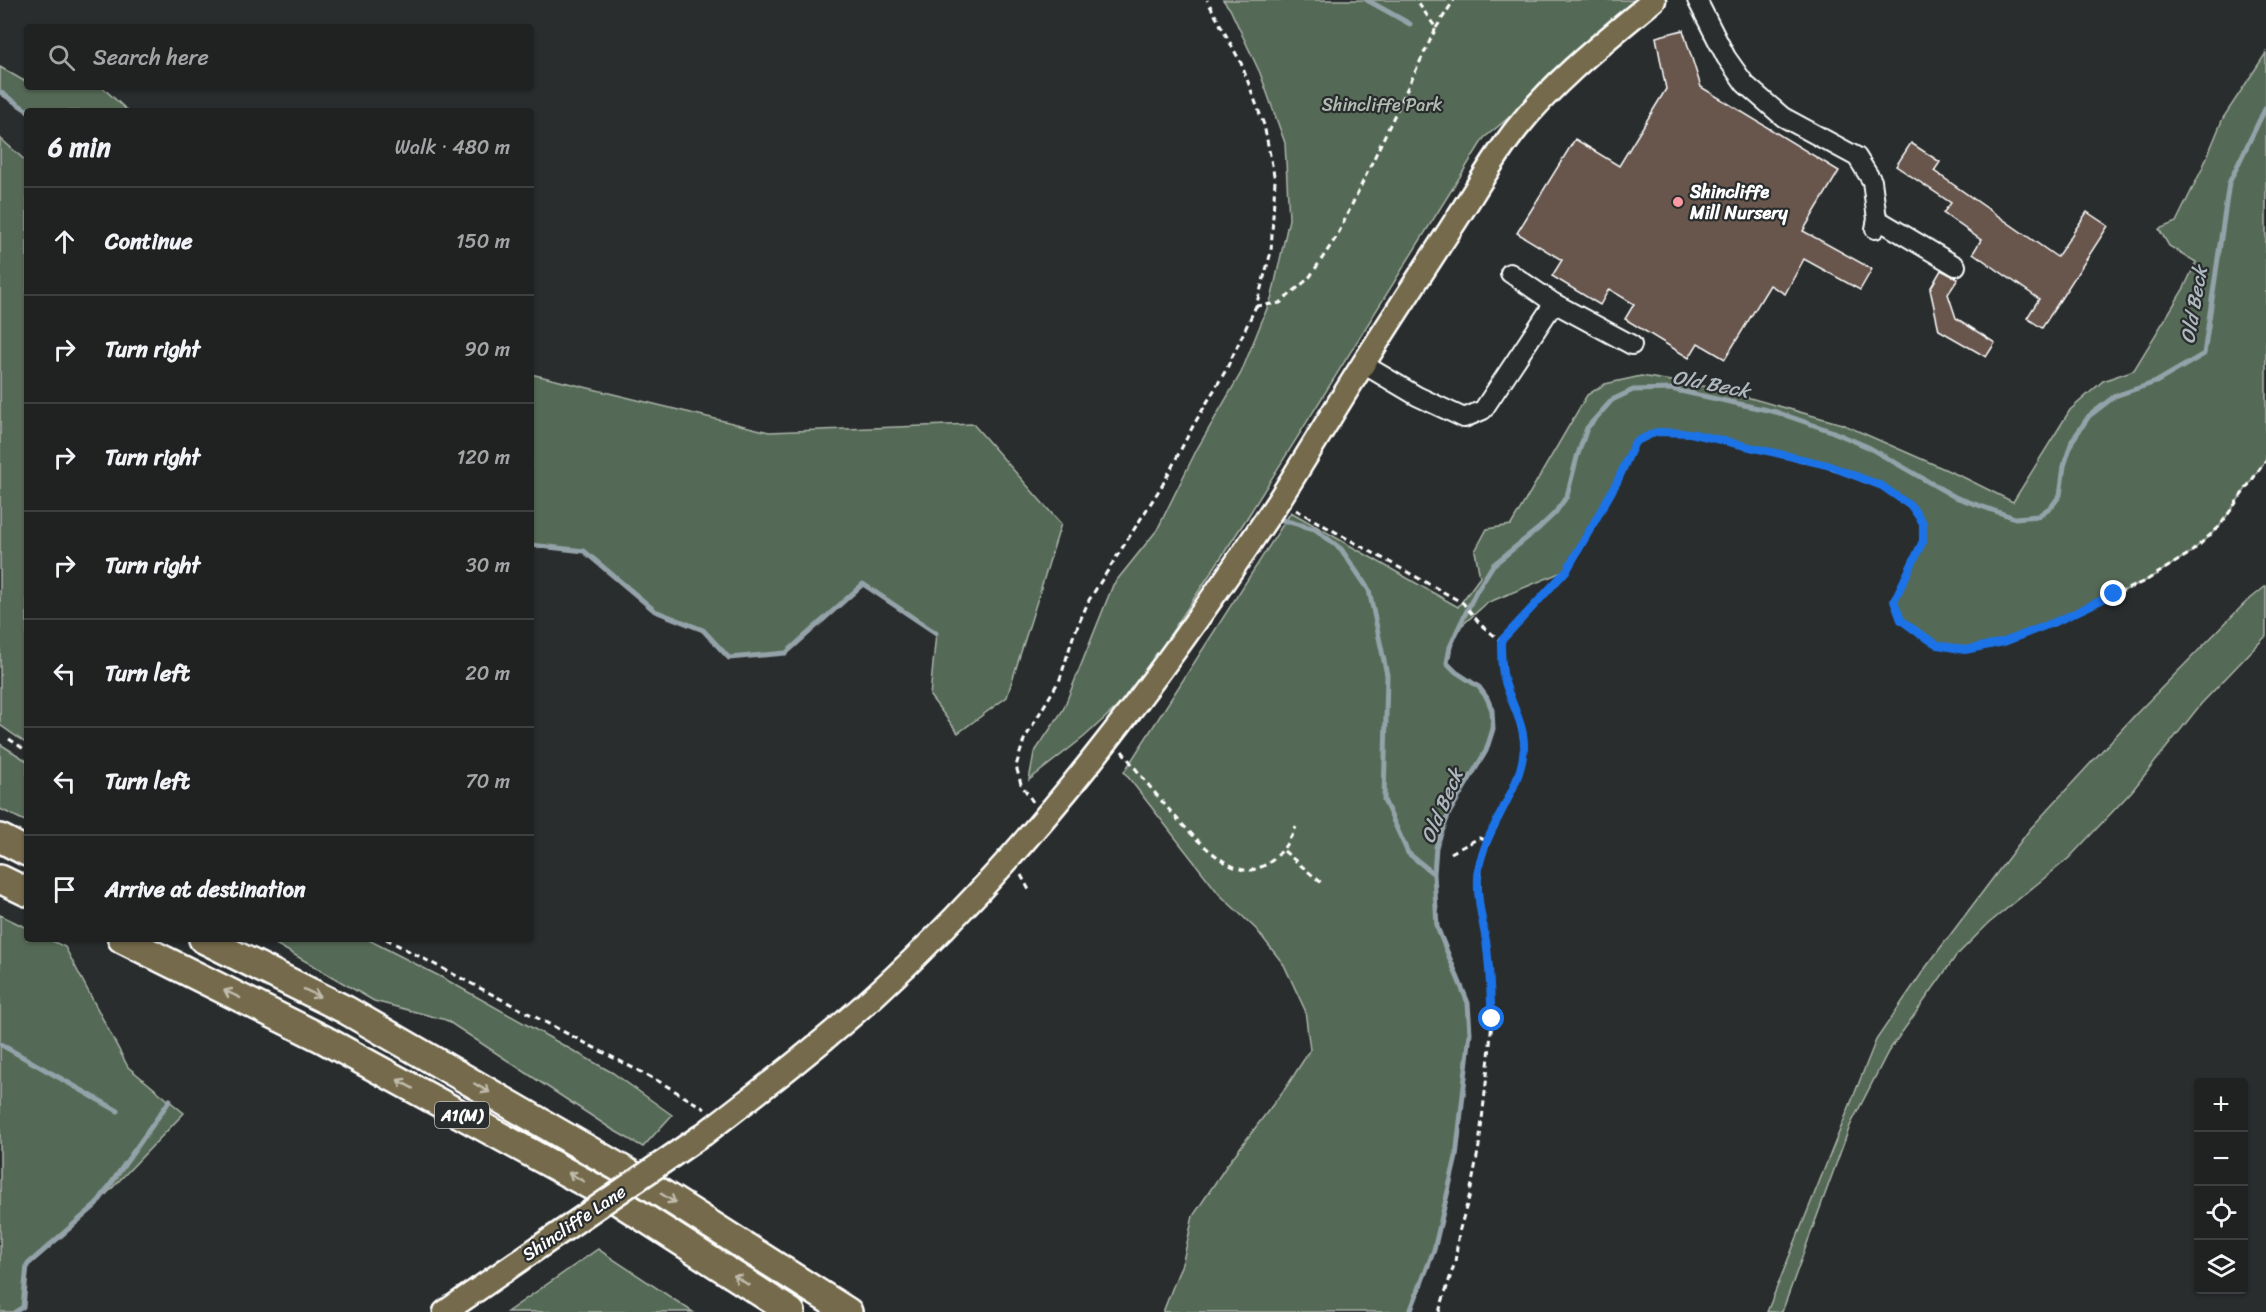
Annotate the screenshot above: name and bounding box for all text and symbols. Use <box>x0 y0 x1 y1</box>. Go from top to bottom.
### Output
search box <box>24 24 534 90</box>
text: Search here <box>93 38 209 77</box>
icon: search <box>45 41 78 74</box>
park label: Shincliffe Park <box>1322 89 1443 121</box>
text: 6 min <box>48 124 111 170</box>
text: Walk · 480 m <box>395 130 510 165</box>
place label: Shincliffe Mill Nursery <box>1689 176 1789 229</box>
marker: Shincliffe Mill Nursery <box>1671 195 1685 209</box>
text: Continue <box>105 222 193 261</box>
text: 150 m <box>456 224 510 259</box>
icon: ahead <box>48 225 81 258</box>
water label: Old Beck <box>2170 261 2218 346</box>
text: Turn right <box>105 330 200 369</box>
text: 90 m <box>465 332 510 367</box>
icon: right <box>48 333 81 366</box>
water label: Old Beck <box>1669 359 1755 409</box>
text: Turn right <box>105 438 200 477</box>
text: 120 m <box>457 440 510 475</box>
icon: right <box>48 441 81 474</box>
text: Turn right <box>105 546 200 585</box>
text: 30 m <box>466 548 510 583</box>
icon: right <box>48 549 81 582</box>
route end <box>2100 580 2126 606</box>
text: Turn left <box>105 654 190 693</box>
text: 20 m <box>465 656 510 691</box>
icon: left <box>48 657 81 690</box>
water label: Old Beck <box>1411 761 1474 849</box>
text: Turn left <box>105 762 190 801</box>
text: 70 m <box>465 764 510 799</box>
icon: left <box>48 765 81 798</box>
text: Arrive at destination <box>105 870 306 909</box>
icon: arrive <box>48 873 81 906</box>
one-way arrow <box>223 987 241 999</box>
one-way arrow <box>302 988 320 999</box>
route start <box>1478 1005 1504 1031</box>
one-way arrow <box>397 1078 414 1090</box>
map controls <box>2194 1078 2248 1294</box>
button: + <box>2194 1078 2248 1132</box>
one-way arrow <box>473 1083 490 1095</box>
road number: A1(M) <box>435 1102 489 1128</box>
button: − <box>2194 1132 2248 1186</box>
one-way arrow <box>568 1171 585 1183</box>
street label: Shincliffe Lane <box>515 1176 633 1270</box>
button: locate <box>2194 1186 2248 1240</box>
one-way arrow <box>659 1192 676 1204</box>
button: layers <box>2194 1240 2248 1294</box>
one-way arrow <box>733 1274 750 1287</box>

